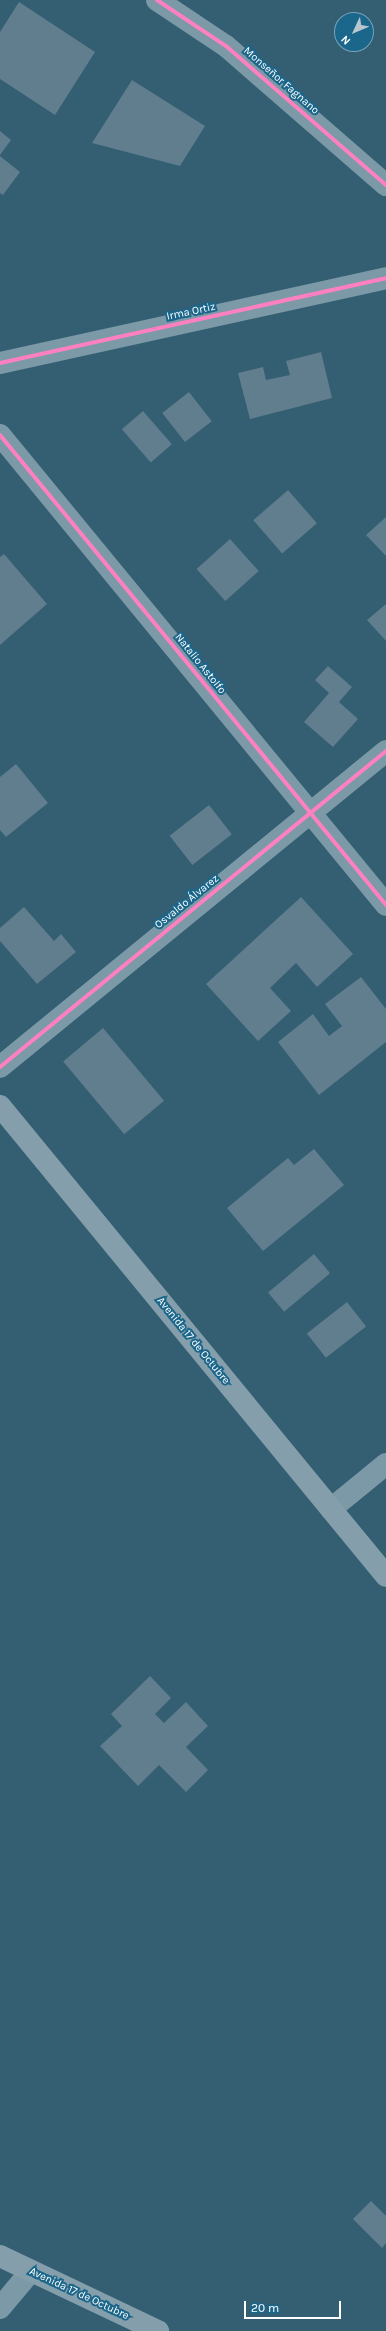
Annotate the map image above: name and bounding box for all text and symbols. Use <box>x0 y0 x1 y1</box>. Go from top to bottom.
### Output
north arrow <box>334 12 374 52</box>
text: N <box>338 33 353 47</box>
street label: Monseñor Fagnano <box>241 45 321 117</box>
street label: Irma Ortiz <box>165 300 217 324</box>
street label: Natalio Astolfo <box>172 631 228 697</box>
street label: Osvaldo Álvarez <box>152 872 222 932</box>
street label: Avenida 17 de Octubre <box>154 1295 232 1387</box>
street label: Avenida 17 de Octubre <box>27 2265 131 2323</box>
scale bar <box>246 2293 343 2319</box>
text: 20 m <box>251 2301 279 2315</box>

